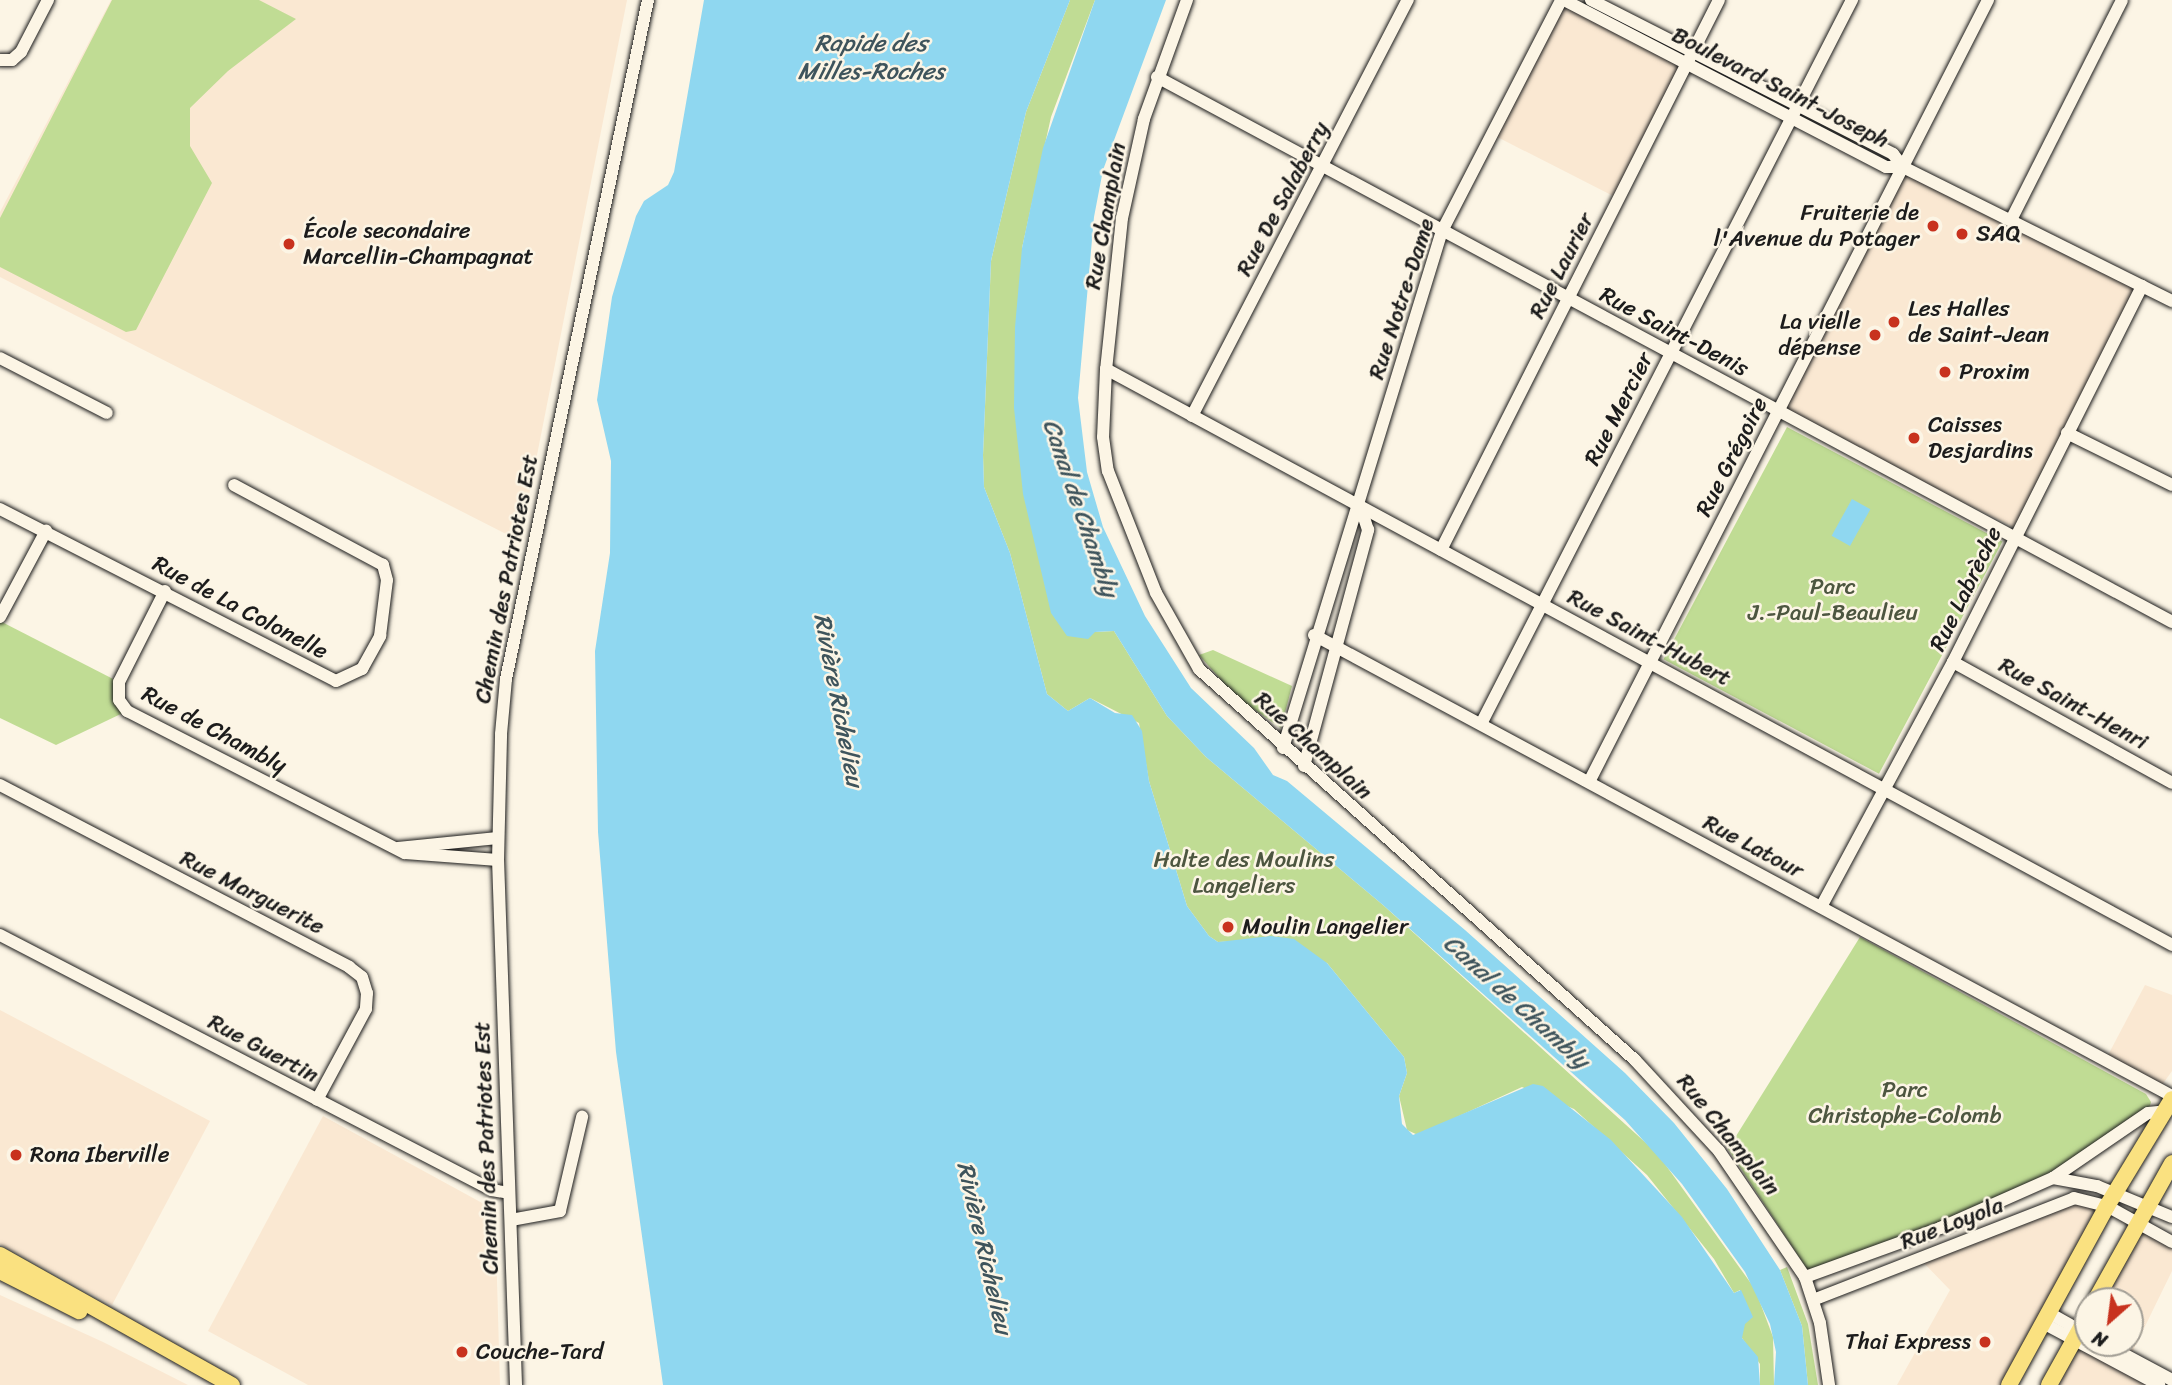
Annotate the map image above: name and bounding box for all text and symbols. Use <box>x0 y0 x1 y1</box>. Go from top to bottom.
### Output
street label: Boulevard Saint-Joseph <box>1667 21 1893 155</box>
water label: Rapide des Milles-Roches <box>798 30 944 86</box>
street label: Rue De Salaberry <box>1230 116 1336 282</box>
street label: Rue Champlain <box>1079 140 1133 292</box>
place label: Fruiterie de l'Avenue du Potager <box>1715 199 1919 253</box>
street label: Rue Laurier <box>1523 208 1601 324</box>
street label: Rue Notre-Dame <box>1363 215 1441 383</box>
place label: École secondaire Marcellin-Champagnat <box>303 217 533 271</box>
marker: Fruiterie de l'Avenue du Potager <box>1925 218 1941 234</box>
place label: SAQ <box>1976 220 2020 248</box>
marker: SAQ <box>1954 226 1970 242</box>
marker: École secondaire Marcellin-Champagnat <box>281 236 297 252</box>
street label: Rue Saint-Denis <box>1595 281 1753 383</box>
place label: Les Halles de Saint-Jean <box>1908 295 2049 349</box>
place label: La vielle dépense <box>1778 308 1861 362</box>
marker: Les Halles de Saint-Jean <box>1886 314 1902 330</box>
marker: La vielle dépense <box>1867 327 1883 343</box>
street label: Rue Mercier <box>1579 348 1659 470</box>
place label: Proxim <box>1959 358 2030 386</box>
marker: Proxim <box>1937 364 1953 380</box>
street label: Rue Grégoire <box>1690 393 1774 521</box>
place label: Caisses Desjardins <box>1928 411 2033 465</box>
water label: Canal de Chambly <box>1036 415 1124 601</box>
marker: Caisses Desjardins <box>1906 430 1922 446</box>
street label: Chemin des Patriotes Est <box>469 451 545 707</box>
street label: Rue Labrèche <box>1924 522 2008 656</box>
street label: Rue de La Colonelle <box>147 550 333 666</box>
park label: Parc J.-Paul-Beaulieu <box>1748 573 1918 627</box>
street label: Rue Saint-Hubert <box>1562 583 1736 693</box>
water label: Rivière Richelieu <box>807 611 869 789</box>
street label: Rue Saint-Henri <box>1994 652 2152 756</box>
street label: Rue de Chambly <box>137 680 291 780</box>
street label: Rue Champlain <box>1249 686 1377 806</box>
street label: Rue Latour <box>1698 809 1808 885</box>
street label: Rue Marguerite <box>176 845 328 941</box>
park label: Halte des Moulins Langeliers <box>1154 846 1334 900</box>
place label: Moulin Langelier <box>1242 913 1408 941</box>
marker: Moulin Langelier <box>1220 919 1236 935</box>
water label: Canal de Chambly <box>1437 929 1595 1075</box>
street label: Rue Guertin <box>203 1008 323 1090</box>
street label: Chemin des Patriotes Est <box>469 1020 505 1276</box>
street label: Rue Champlain <box>1670 1069 1786 1201</box>
park label: Parc Christophe-Colomb <box>1808 1076 2002 1130</box>
place label: Rona Iberville <box>30 1141 170 1169</box>
marker: Rona Iberville <box>8 1147 24 1163</box>
water label: Rivière Richelieu <box>950 1159 1018 1337</box>
street label: Rue Loyola <box>1897 1192 2007 1256</box>
north arrow <box>2074 1287 2144 1357</box>
text: N <box>2086 1322 2113 1357</box>
place label: Thai Express <box>1843 1328 1971 1356</box>
marker: Thai Express <box>1977 1334 1993 1350</box>
place label: Couche-Tard <box>476 1338 603 1366</box>
marker: Couche-Tard <box>454 1344 470 1360</box>

